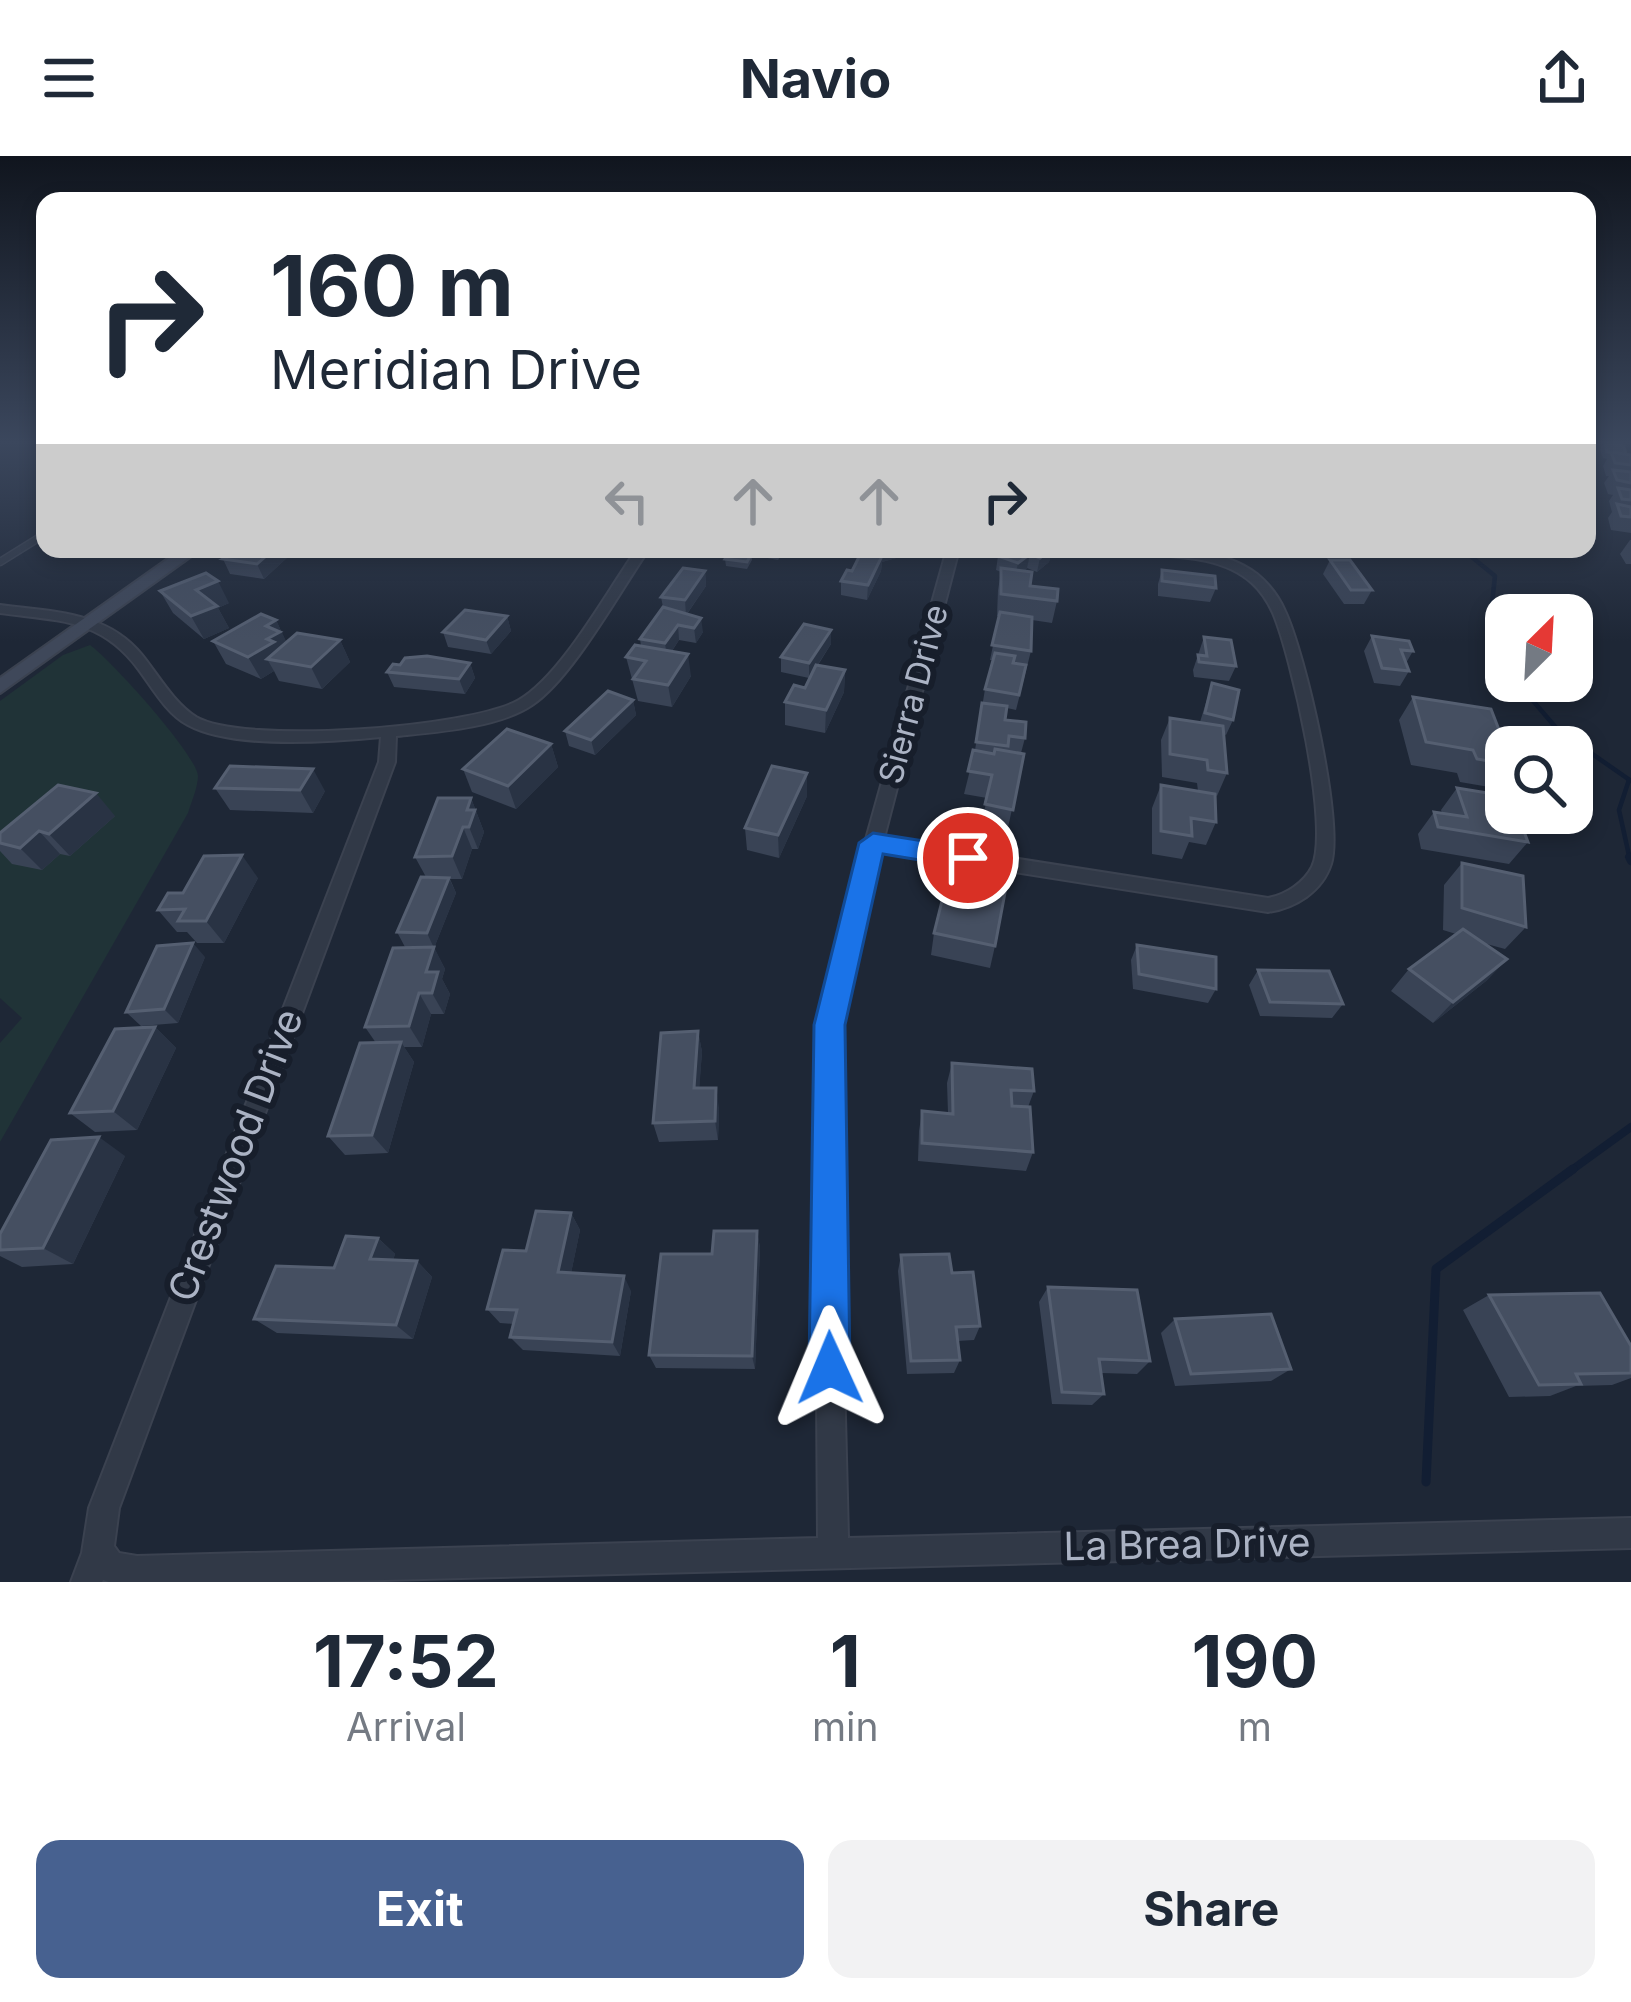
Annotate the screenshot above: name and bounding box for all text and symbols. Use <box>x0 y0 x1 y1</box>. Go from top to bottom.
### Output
icon: menu <box>36 45 102 111</box>
icon: share <box>1529 45 1595 111</box>
text: Navio <box>740 46 891 111</box>
text: 160 m <box>270 235 514 336</box>
icon: right <box>72 240 228 396</box>
text: Meridian Drive <box>270 337 642 402</box>
icon: left <box>594 468 660 534</box>
icon: ahead <box>720 468 786 534</box>
icon: ahead <box>846 468 912 534</box>
icon: right <box>972 468 1038 534</box>
north arrow <box>1485 594 1593 702</box>
map controls <box>1485 594 1593 834</box>
street label: Sierra Drive <box>870 600 956 788</box>
button: search <box>1485 726 1593 834</box>
pin <box>917 807 1019 909</box>
icon: arrive <box>935 825 1001 891</box>
street label: Crestwood Drive <box>157 1002 312 1307</box>
position arrow <box>767 1305 893 1431</box>
street label: La Brea Drive <box>1063 1518 1311 1569</box>
text: 17:52 <box>313 1617 499 1704</box>
text: 1 <box>830 1617 861 1704</box>
text: 190 <box>1192 1617 1318 1704</box>
text: Arrival <box>346 1703 466 1750</box>
text: min <box>812 1703 879 1750</box>
text: m <box>1238 1703 1272 1750</box>
button: Exit <box>36 1840 804 1978</box>
button: Share <box>828 1840 1595 1978</box>

